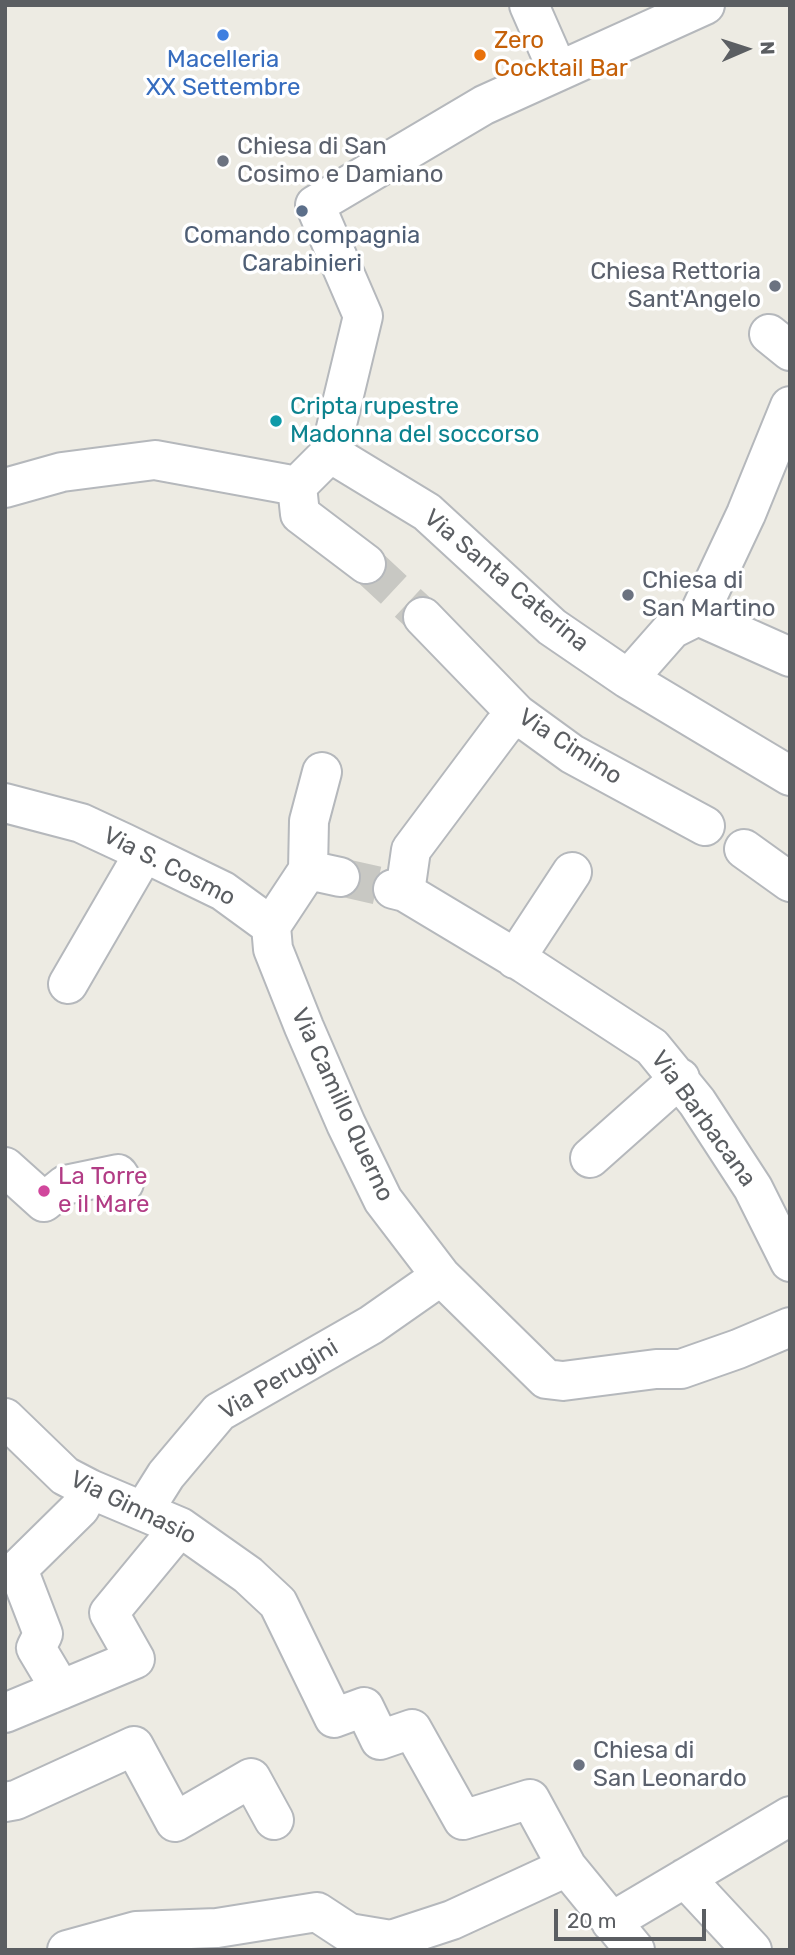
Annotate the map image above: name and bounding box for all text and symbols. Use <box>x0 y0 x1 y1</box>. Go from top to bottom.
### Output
north arrow <box>711 14 781 84</box>
marker: Macelleria XX Settembre <box>215 27 231 43</box>
place label: Zero Cocktail Bar <box>494 27 628 83</box>
text: N <box>756 40 779 55</box>
place label: Macelleria XX Settembre <box>146 46 300 102</box>
marker: Zero Cocktail Bar <box>472 47 488 63</box>
place label: Chiesa di San Cosimo e Damiano <box>237 133 444 189</box>
marker: Chiesa di San Cosimo e Damiano <box>215 153 231 169</box>
marker: Comando compagnia Carabinieri <box>294 203 310 219</box>
place label: Comando compagnia Carabinieri <box>184 222 420 278</box>
place label: Chiesa Rettoria Sant'Angelo <box>590 258 761 314</box>
marker: Chiesa Rettoria Sant'Angelo <box>767 278 783 294</box>
place label: Cripta rupestre Madonna del soccorso <box>290 393 539 449</box>
marker: Cripta rupestre Madonna del soccorso <box>268 413 284 429</box>
street label: Via Santa Caterina <box>418 504 594 658</box>
place label: Chiesa di San Martino <box>642 567 776 623</box>
marker: Chiesa di San Martino <box>620 587 636 603</box>
street label: Via Cimino <box>513 703 627 791</box>
street label: Via S. Cosmo <box>98 821 240 913</box>
street label: Via Camillo Querno <box>285 1004 399 1206</box>
street label: Via Barbacana <box>644 1045 762 1193</box>
place label: La Torre e il Mare <box>58 1163 149 1219</box>
marker: La Torre e il Mare <box>36 1183 52 1199</box>
street label: Via Perugini <box>214 1333 344 1427</box>
street label: Via Ginnasio <box>65 1465 201 1551</box>
place label: Chiesa di San Leonardo <box>593 1737 747 1793</box>
marker: Chiesa di San Leonardo <box>571 1757 587 1773</box>
scale bar <box>557 1896 709 1940</box>
text: 20 m <box>567 1908 616 1933</box>

